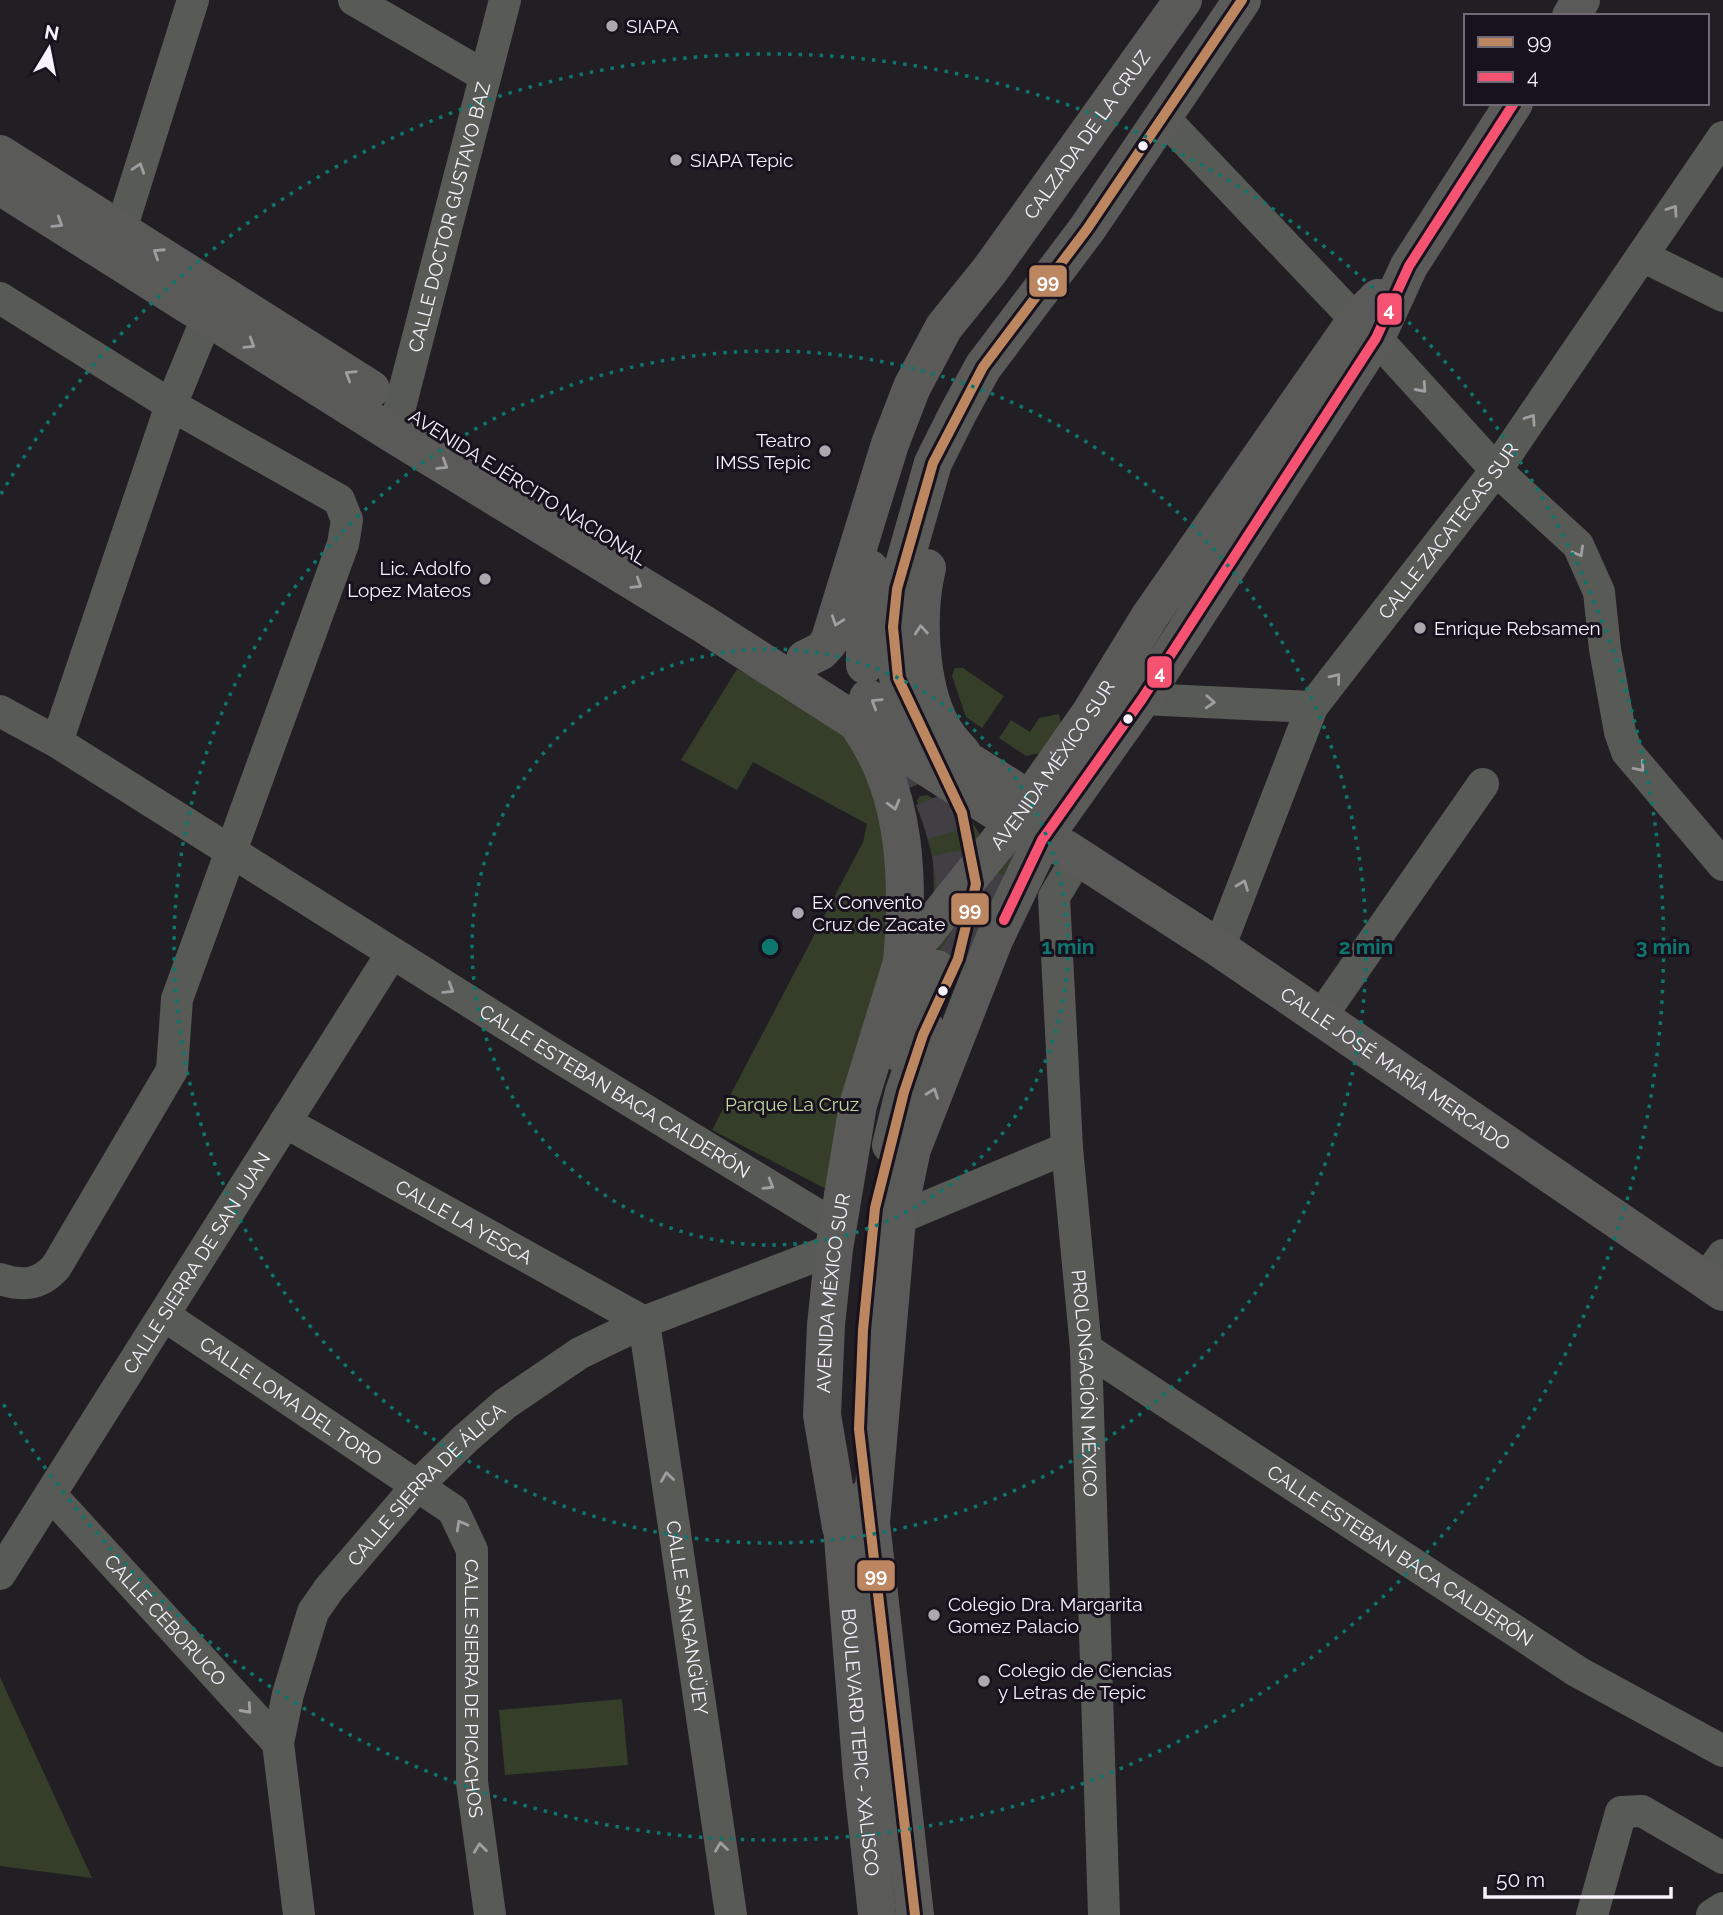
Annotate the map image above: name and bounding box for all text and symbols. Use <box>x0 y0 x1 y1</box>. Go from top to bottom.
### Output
north arrow <box>14 14 84 84</box>
legend <box>1464 14 1709 105</box>
place label: SIAPA <box>626 15 679 37</box>
marker: SIAPA <box>604 18 620 34</box>
text: N <box>43 20 61 44</box>
text: 99 <box>1527 29 1552 54</box>
street label: CALZADA DE LA CRUZ <box>1019 46 1155 223</box>
text: 4 <box>1527 64 1538 89</box>
street label: CALLE DOCTOR GUSTAVO BAZ <box>404 80 494 355</box>
unlabelled marker <box>1136 139 1150 153</box>
place label: SIAPA Tepic <box>690 149 793 171</box>
marker: SIAPA Tepic <box>668 152 684 168</box>
one-way arrow <box>130 162 145 174</box>
one-way arrow <box>1665 205 1677 218</box>
one-way arrow <box>50 214 63 227</box>
one-way arrow <box>153 249 166 262</box>
line badge: 99 <box>1028 264 1068 298</box>
text: 99 <box>1037 270 1059 292</box>
line badge: 4 <box>1376 292 1403 326</box>
text: 4 <box>1384 298 1395 320</box>
one-way arrow <box>242 336 255 349</box>
one-way arrow <box>345 371 358 384</box>
one-way arrow <box>1414 380 1426 393</box>
street label: AVENIDA EJÉRCITO NACIONAL <box>405 405 651 569</box>
one-way arrow <box>1523 413 1536 426</box>
place label: Teatro IMSS Tepic <box>715 429 811 473</box>
street label: CALLE ZACATECAS SUR <box>1374 438 1522 623</box>
marker: Teatro IMSS Tepic <box>817 443 833 459</box>
one-way arrow <box>435 456 448 469</box>
one-way arrow <box>1571 544 1584 557</box>
place label: Lic. Adolfo Lopez Mateos <box>347 557 471 601</box>
marker: Lic. Adolfo Lopez Mateos <box>477 571 493 587</box>
one-way arrow <box>629 575 642 588</box>
one-way arrow <box>831 614 845 626</box>
place label: Enrique Rebsamen <box>1434 617 1601 639</box>
marker: Enrique Rebsamen <box>1412 620 1428 636</box>
one-way arrow <box>914 624 929 635</box>
line badge: 4 <box>1146 655 1173 689</box>
text: 4 <box>1155 661 1166 683</box>
one-way arrow <box>1327 674 1340 686</box>
street label: AVENIDA MÉXICO SUR <box>986 676 1119 854</box>
one-way arrow <box>1205 695 1216 710</box>
one-way arrow <box>870 699 883 712</box>
unlabelled marker <box>1121 712 1135 726</box>
one-way arrow <box>1632 758 1644 771</box>
one-way arrow <box>886 798 901 810</box>
one-way arrow <box>1235 879 1249 891</box>
place label: Ex Convento Cruz de Zacate <box>812 891 945 935</box>
line badge: 99 <box>950 892 990 926</box>
text: 99 <box>959 898 981 920</box>
marker: Ex Convento Cruz de Zacate <box>790 905 806 921</box>
text: 1 min <box>1041 934 1095 959</box>
text: 2 min <box>1339 934 1393 959</box>
text: 3 min <box>1636 934 1690 959</box>
centre of rings <box>758 935 782 959</box>
one-way arrow <box>442 981 455 994</box>
street label: CALLE JOSÉ MARÍA MERCADO <box>1277 982 1515 1155</box>
unlabelled marker <box>936 984 950 998</box>
street label: CALLE ESTEBAN BACA CALDERÓN <box>476 1000 754 1182</box>
one-way arrow <box>925 1087 939 1099</box>
park label: Parque La Cruz <box>725 1093 859 1115</box>
street label: CALLE SIERRA DE SAN JUAN <box>118 1148 275 1378</box>
street label: CALLE LA YESCA <box>392 1175 536 1269</box>
one-way arrow <box>761 1177 774 1190</box>
street label: AVENIDA MÉXICO SUR <box>812 1191 854 1394</box>
street label: PROLONGACIÓN MÉXICO <box>1068 1269 1102 1497</box>
street label: CALLE LOMA DEL TORO <box>196 1332 386 1470</box>
street label: CALLE SIERRA DE ÁLICA <box>343 1398 509 1570</box>
street label: CALLE ESTEBAN BACA CALDERÓN <box>1263 1460 1537 1651</box>
one-way arrow <box>660 1471 675 1483</box>
street label: CALLE SANGANGÜEY <box>662 1519 713 1717</box>
one-way arrow <box>456 1520 470 1532</box>
street label: CALLE CEBORUCO <box>100 1550 231 1690</box>
street label: CALLE SIERRA DE PICACHOS <box>461 1559 488 1819</box>
line badge: 99 <box>856 1559 896 1592</box>
text: 99 <box>865 1564 887 1586</box>
place label: Colegio Dra. Margarita Gomez Palacio <box>948 1593 1143 1637</box>
street label: BOULEVARD TEPIC - XALISCO <box>838 1607 884 1877</box>
marker: Colegio Dra. Margarita Gomez Palacio <box>926 1607 942 1623</box>
place label: Colegio de Ciencias y Letras de Tepic <box>998 1659 1172 1703</box>
marker: Colegio de Ciencias y Letras de Tepic <box>976 1673 992 1689</box>
one-way arrow <box>238 1701 251 1714</box>
one-way arrow <box>473 1842 488 1853</box>
one-way arrow <box>714 1842 729 1853</box>
scale bar <box>1485 1856 1670 1900</box>
text: 50 m <box>1496 1867 1545 1892</box>

